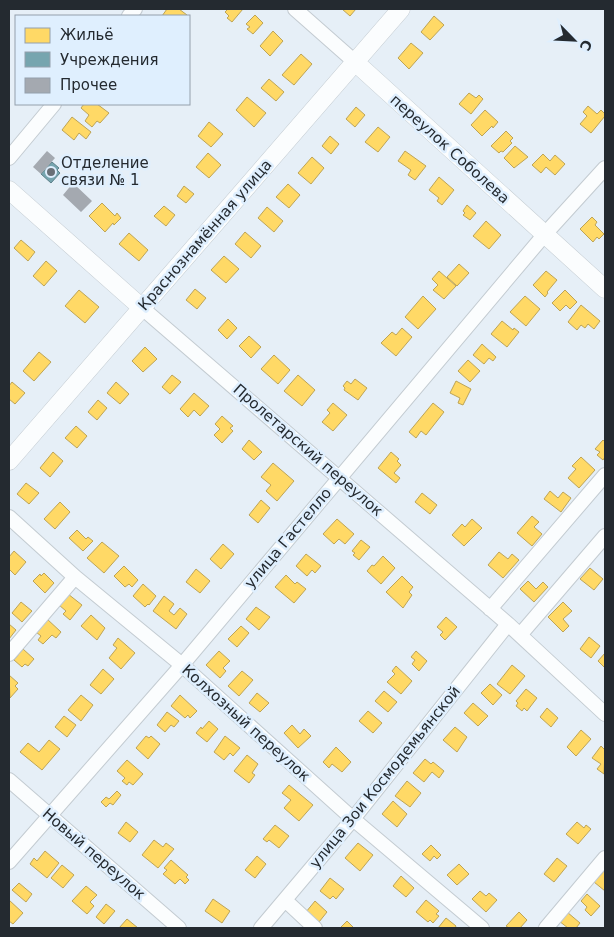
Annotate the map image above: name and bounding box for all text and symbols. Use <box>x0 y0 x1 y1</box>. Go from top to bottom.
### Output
legend <box>15 15 190 105</box>
north arrow <box>549 15 599 65</box>
text: Жильё <box>60 26 114 44</box>
text: С <box>576 37 595 53</box>
text: Учреждения <box>60 51 158 69</box>
text: Прочее <box>60 76 117 94</box>
street label: переулок Соболева <box>387 91 513 207</box>
place label: Отделение связи № 1 <box>61 154 149 189</box>
street label: Краснознамённая улица <box>134 156 276 314</box>
marker: Отделение связи № 1 <box>45 166 57 178</box>
street label: Пролетарский переулок <box>230 380 386 520</box>
street label: улица Гастелло <box>241 484 335 592</box>
street label: Колхозный переулок <box>178 661 314 785</box>
street label: улица Зои Космодемьянской <box>306 682 464 872</box>
street label: Новый переулок <box>39 805 149 903</box>

